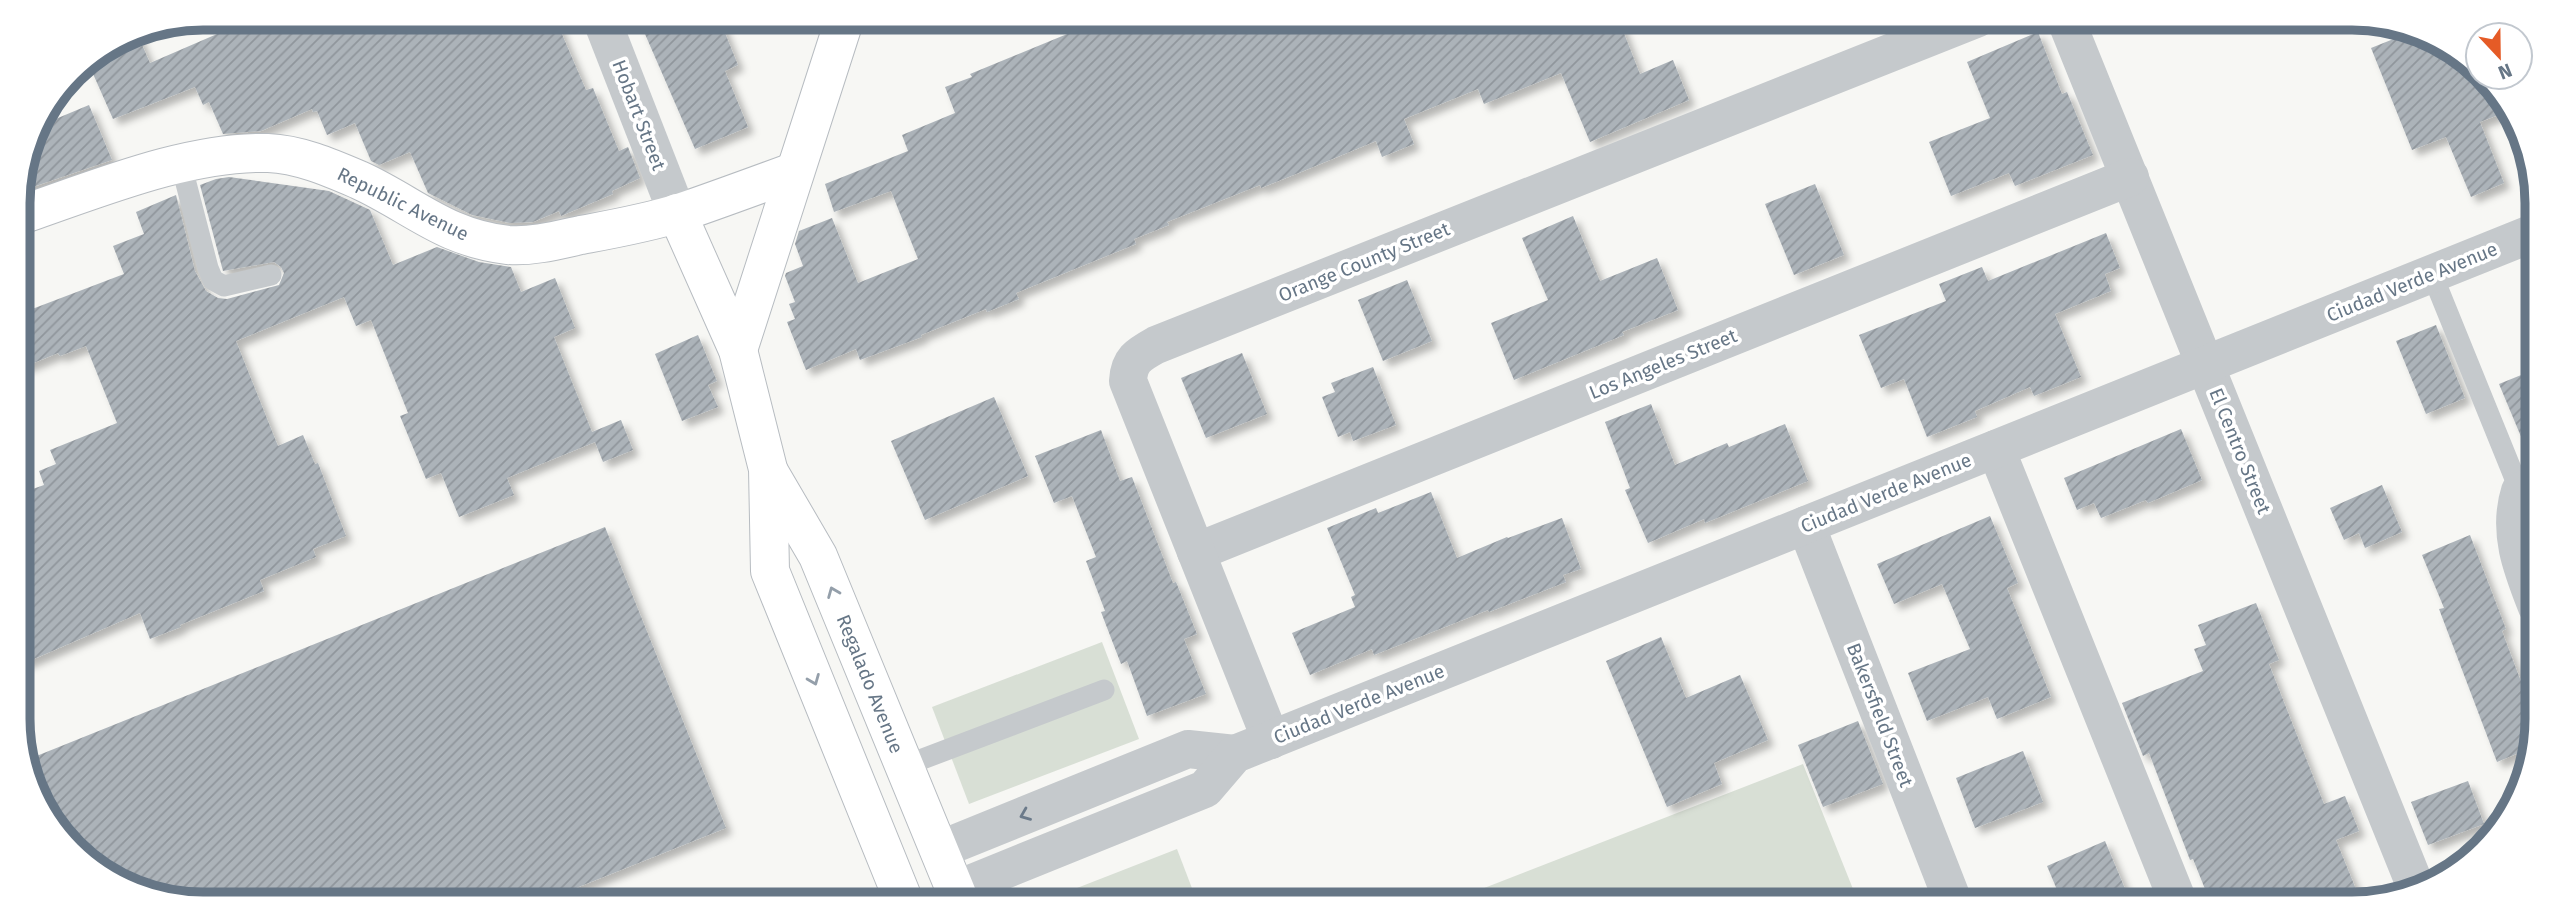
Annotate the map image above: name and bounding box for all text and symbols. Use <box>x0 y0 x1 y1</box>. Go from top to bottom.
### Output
north arrow <box>2464 21 2534 91</box>
street label: Hobart Street <box>607 57 671 173</box>
text: N <box>2495 58 2515 84</box>
street label: Republic Avenue <box>334 162 472 246</box>
street label: Orange County Street <box>1275 217 1453 307</box>
street label: Ciudad Verde Avenue <box>2323 237 2501 327</box>
street label: Los Angeles Street <box>1586 324 1740 404</box>
street label: El Centro Street <box>2204 385 2276 517</box>
street label: Ciudad Verde Avenue <box>1797 448 1975 538</box>
one-way arrow <box>827 587 841 599</box>
street label: Regalado Avenue <box>832 611 908 757</box>
street label: Bakersfield Street <box>1842 640 1918 790</box>
street label: Ciudad Verde Avenue <box>1270 659 1448 749</box>
one-way arrow <box>806 673 820 685</box>
one-way arrow <box>1020 807 1032 821</box>

